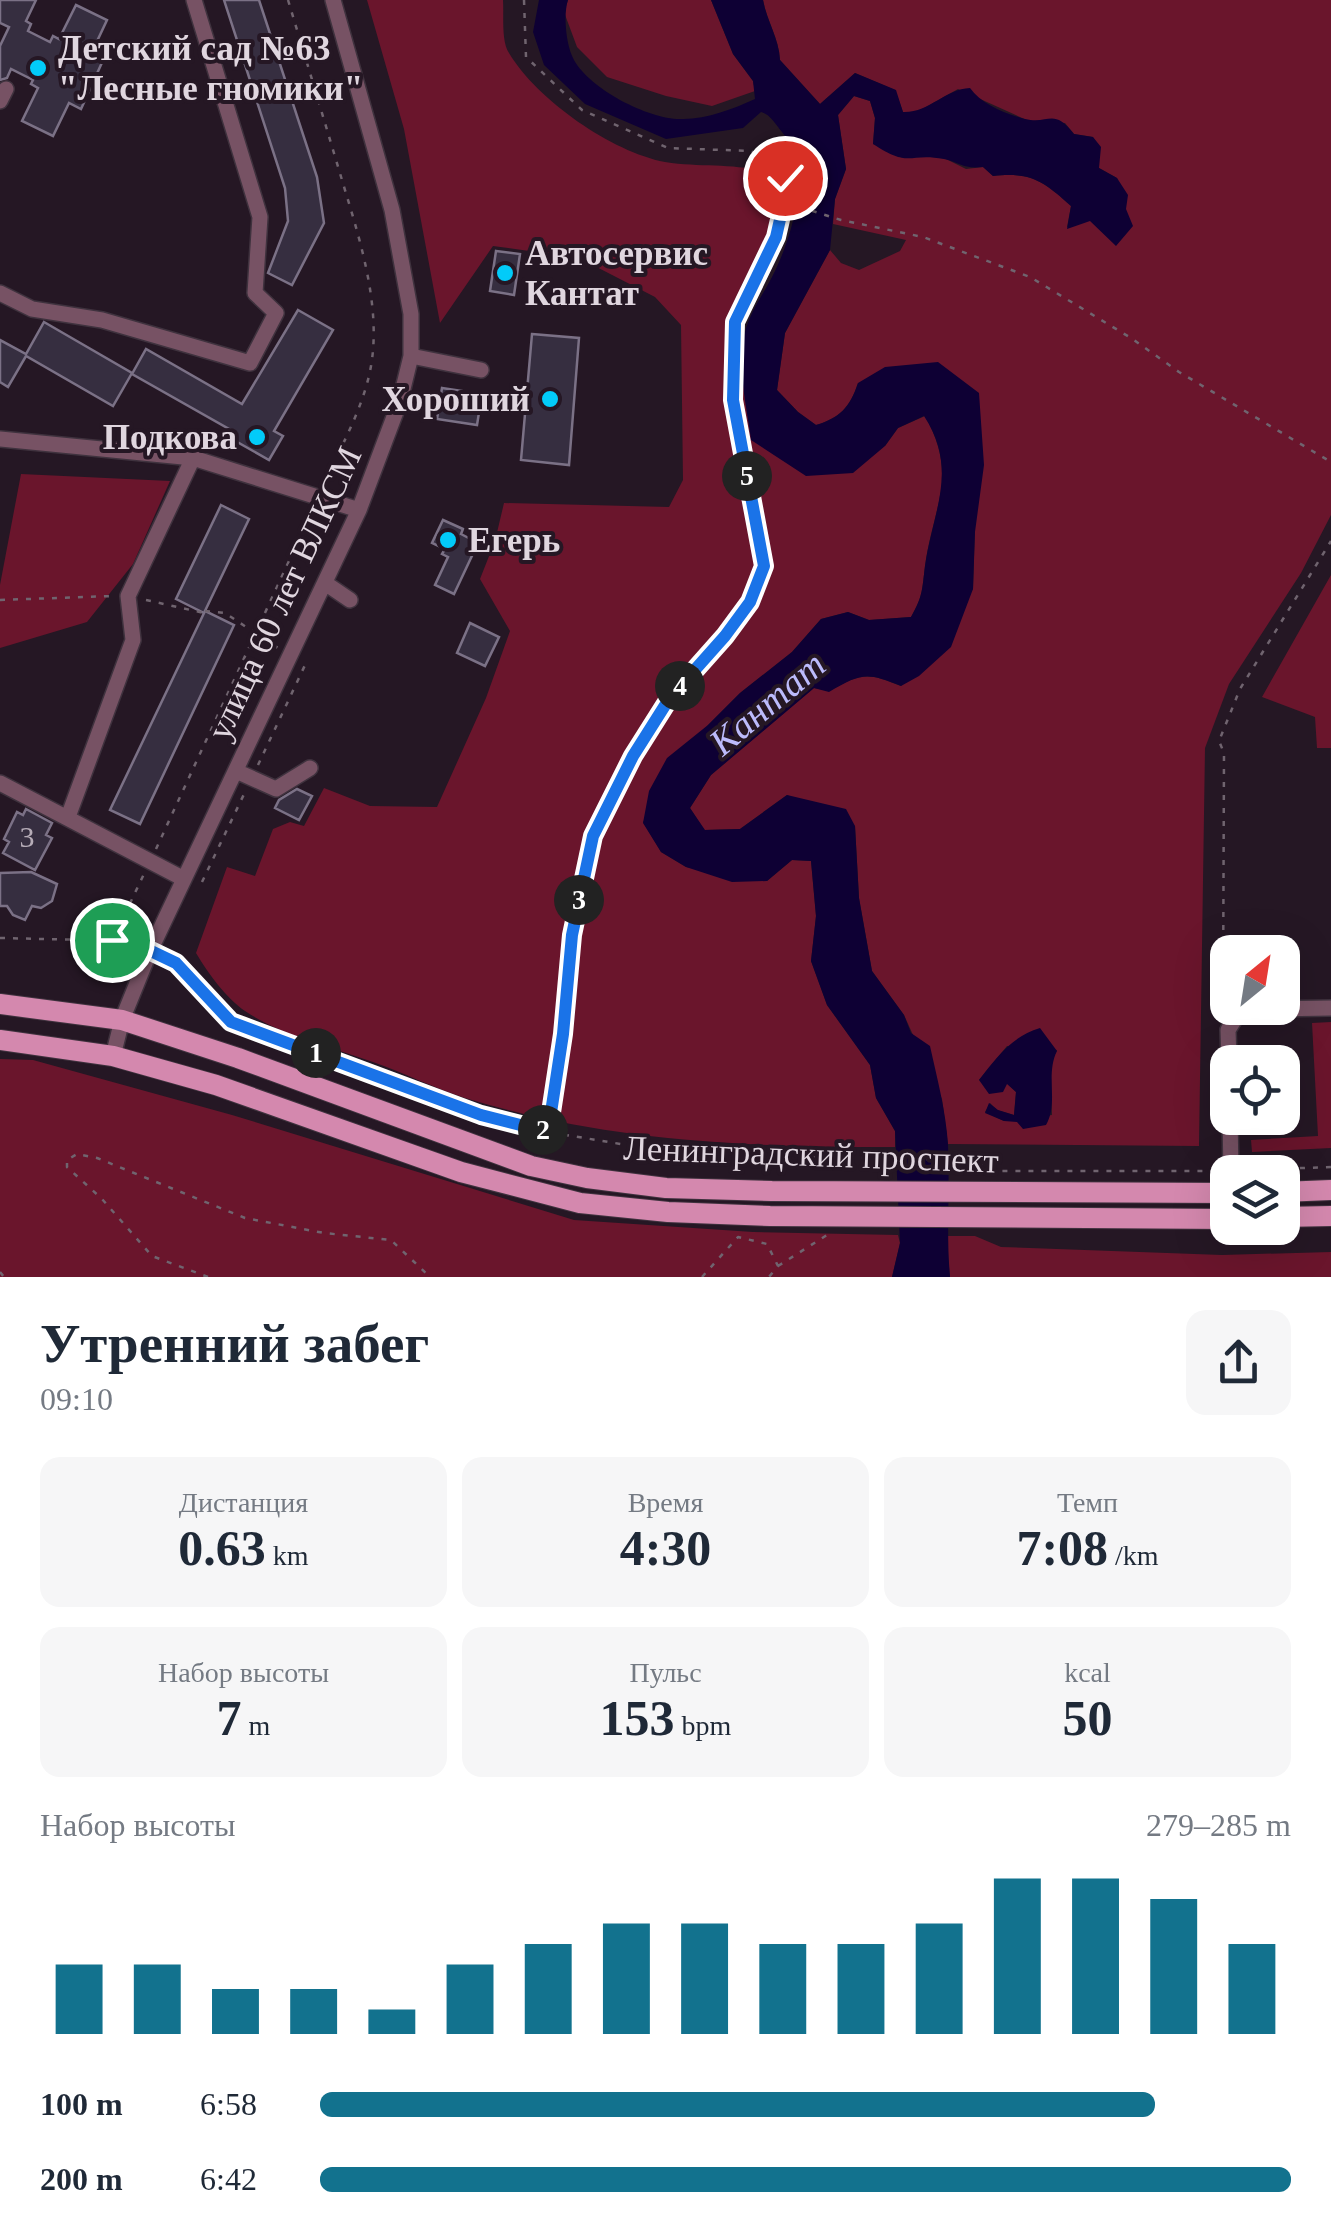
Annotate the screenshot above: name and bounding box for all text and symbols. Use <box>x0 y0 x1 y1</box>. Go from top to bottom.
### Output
place label: Детский сад №63 "Лесные гномики" <box>58 29 363 108</box>
marker: Детский сад №63 "Лесные гномики" <box>27 57 49 79</box>
pin <box>743 136 828 221</box>
icon: check <box>758 151 813 206</box>
place label: Автосервис Кантат <box>525 234 708 313</box>
marker: Автосервис Кантат <box>494 262 516 284</box>
place label: Хороший <box>381 380 530 419</box>
marker: Хороший <box>539 388 561 410</box>
place label: Подкова <box>103 418 237 457</box>
marker: Подкова <box>246 426 268 448</box>
street label: улица 60 лет ВЛКСМ <box>199 441 369 746</box>
pin: 5 <box>722 451 772 501</box>
text: 5 <box>740 460 754 491</box>
place label: Егерь <box>468 521 560 560</box>
marker: Егерь <box>437 529 459 551</box>
water label: Кантат <box>700 643 833 764</box>
pin: 4 <box>655 661 705 711</box>
text: 4 <box>673 670 687 701</box>
house number: 3 <box>20 820 35 853</box>
pin: 3 <box>554 875 604 925</box>
text: 3 <box>572 884 586 915</box>
pin <box>70 898 155 983</box>
icon: arrive <box>85 913 140 968</box>
north arrow <box>1210 935 1300 1025</box>
map controls <box>1210 935 1300 1245</box>
pin: 1 <box>291 1028 341 1078</box>
text: 1 <box>309 1037 323 1068</box>
button: locate <box>1210 1045 1300 1135</box>
pin: 2 <box>518 1105 568 1155</box>
text: 2 <box>536 1114 550 1145</box>
street label: Ленинградский проспект <box>623 1128 999 1181</box>
button: layers <box>1210 1155 1300 1245</box>
button: share <box>1186 1310 1291 1415</box>
text: Утренний забег <box>40 1313 429 1374</box>
text: 09:10 <box>40 1381 113 1417</box>
text: Дистанция <box>179 1487 308 1518</box>
text: Время <box>628 1487 703 1518</box>
text: Темп <box>1057 1487 1118 1518</box>
text: 0.63 <box>178 1520 266 1576</box>
text: 4:30 <box>620 1520 711 1576</box>
text: 7:08 <box>1016 1520 1108 1576</box>
text: km <box>266 1540 309 1571</box>
text: /km <box>1108 1540 1159 1571</box>
text: Набор высоты <box>158 1657 329 1688</box>
text: Пульс <box>629 1657 702 1688</box>
text: kcal <box>1064 1657 1111 1688</box>
text: 7 <box>217 1690 242 1746</box>
text: 153 <box>600 1690 675 1746</box>
text: 50 <box>1063 1690 1113 1746</box>
text: m <box>242 1710 270 1741</box>
text: bpm <box>675 1710 731 1741</box>
text: Набор высоты <box>40 1807 235 1843</box>
text: 279–285 m <box>1146 1807 1291 1843</box>
text: 100 m <box>40 2086 123 2122</box>
text: 6:58 <box>200 2086 257 2122</box>
text: 200 m <box>40 2161 123 2197</box>
text: 6:42 <box>200 2161 257 2197</box>

